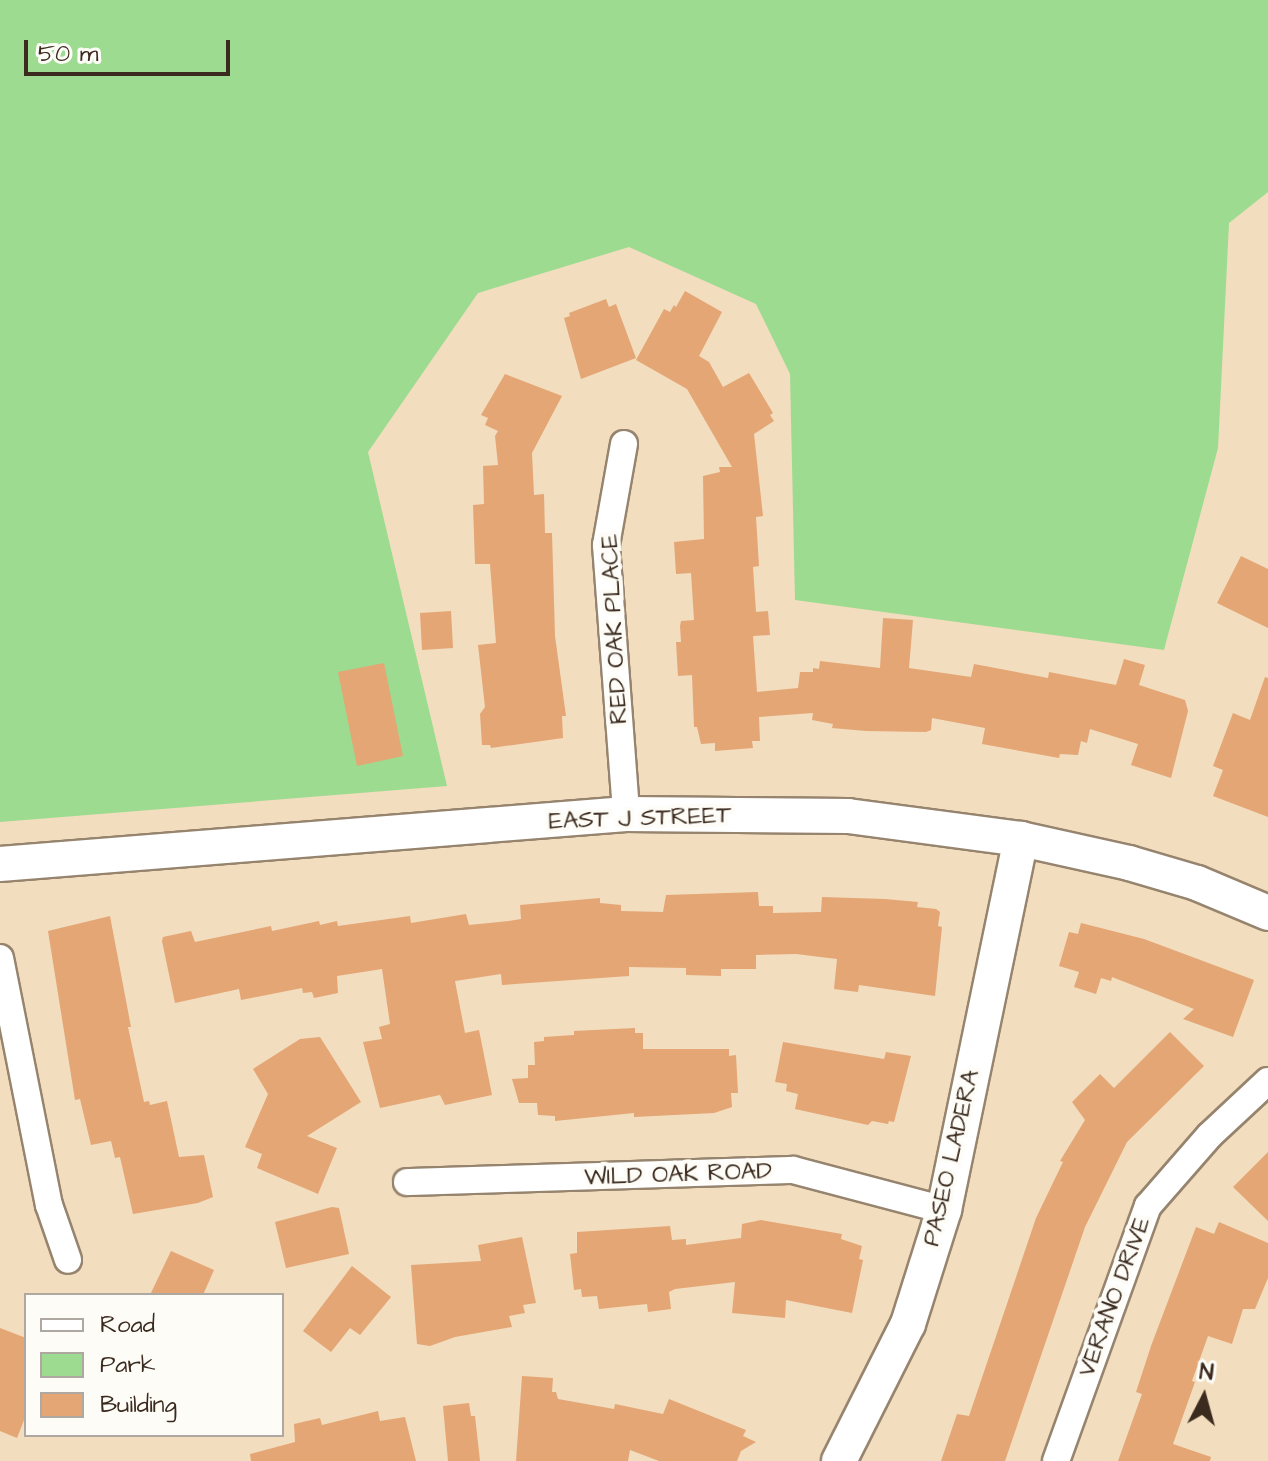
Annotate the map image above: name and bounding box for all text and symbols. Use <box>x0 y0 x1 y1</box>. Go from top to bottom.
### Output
scale bar <box>28 24 234 74</box>
text: 50 m <box>38 37 98 71</box>
street label: RED OAK PLACE <box>596 533 634 725</box>
street label: EAST J STREET <box>548 801 732 837</box>
street label: PASEO LADERA <box>918 1067 986 1249</box>
street label: WILD OAK ROAD <box>584 1157 772 1193</box>
street label: VERANO DRIVE <box>1073 1213 1157 1381</box>
legend <box>24 1293 284 1437</box>
text: Road <box>100 1308 155 1342</box>
text: Park <box>100 1348 156 1382</box>
text: N <box>1198 1356 1215 1389</box>
north arrow <box>1164 1357 1244 1437</box>
text: Building <box>100 1388 177 1422</box>

